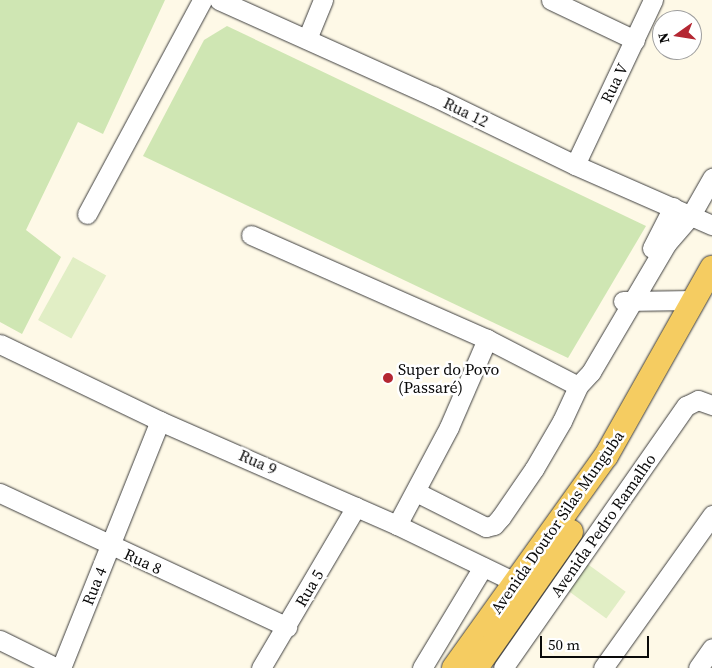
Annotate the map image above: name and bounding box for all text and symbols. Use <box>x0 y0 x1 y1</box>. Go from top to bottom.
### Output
north arrow <box>652 10 702 60</box>
text: N <box>652 31 674 45</box>
street label: Rua V <box>596 60 632 106</box>
street label: Rua 12 <box>440 93 492 131</box>
place label: Super do Povo (Passaré) <box>398 359 499 397</box>
marker: Super do Povo (Passaré) <box>382 372 394 384</box>
street label: Avenida Doutor Silas Munguba <box>486 427 628 617</box>
street label: Rua 9 <box>236 445 280 479</box>
street label: Avenida Pedro Ramalho <box>546 450 660 600</box>
street label: Rua 8 <box>121 544 165 578</box>
street label: Rua 4 <box>78 564 110 608</box>
street label: Rua 5 <box>291 566 327 610</box>
scale bar <box>542 626 651 658</box>
text: 50 m <box>548 634 580 655</box>

